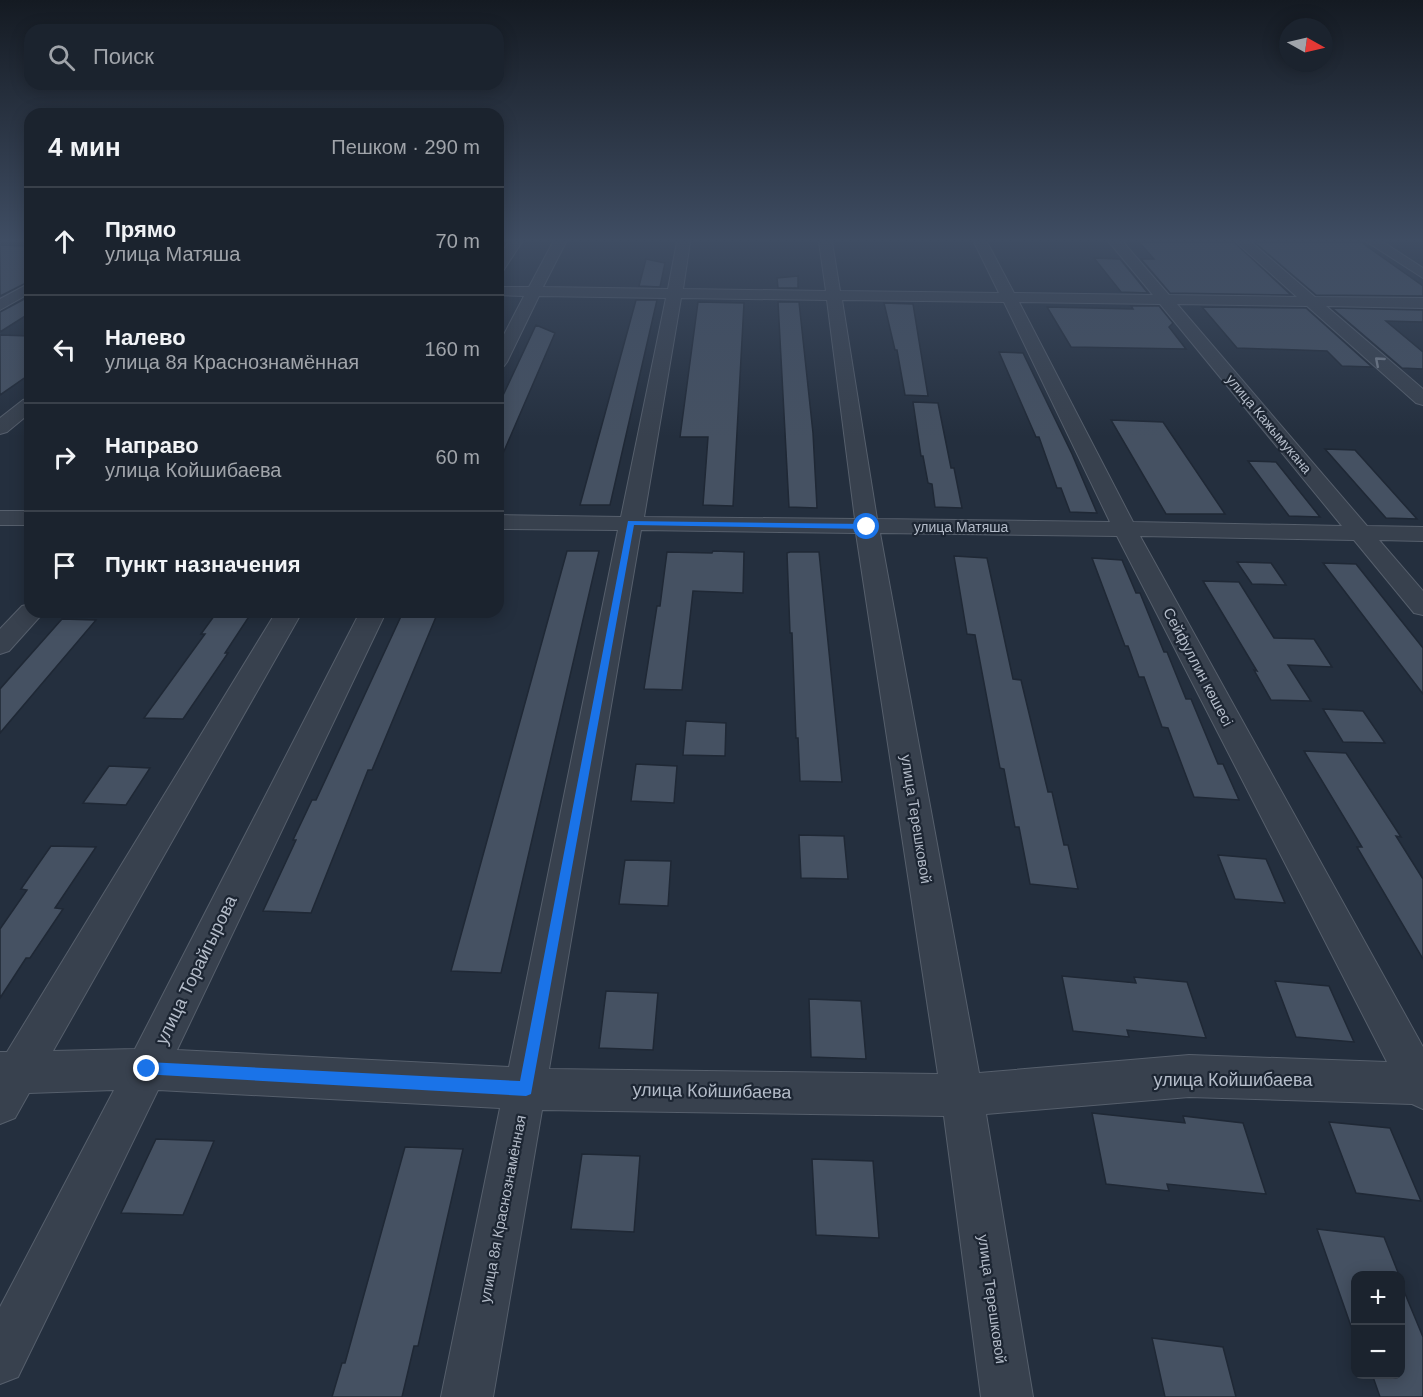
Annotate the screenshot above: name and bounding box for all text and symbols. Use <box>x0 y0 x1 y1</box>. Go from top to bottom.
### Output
north arrow <box>1279 18 1333 72</box>
search box <box>24 24 504 90</box>
icon: search <box>45 41 78 74</box>
text: Поиск <box>93 44 154 69</box>
text: 4 мин <box>48 132 121 162</box>
text: Пешком · 290 m <box>331 136 480 158</box>
text: Прямо <box>105 217 176 242</box>
icon: ahead <box>48 225 81 258</box>
text: 70 m <box>436 230 480 252</box>
text: улица Матяша <box>105 243 240 265</box>
text: Налево <box>105 325 186 350</box>
icon: left <box>48 333 81 366</box>
text: 160 m <box>424 338 480 360</box>
text: улица 8я Краснознамённая <box>105 351 359 373</box>
one-way arrow <box>1375 357 1386 368</box>
street label: улица Кажымукана <box>1223 371 1315 477</box>
text: Направо <box>105 433 199 458</box>
icon: right <box>48 441 81 474</box>
text: 60 m <box>436 446 480 468</box>
text: улица Койшибаева <box>105 459 281 481</box>
route start <box>853 513 879 539</box>
street label: улица Матяша <box>914 519 1009 535</box>
icon: arrive <box>48 549 81 582</box>
text: Пункт назначения <box>105 552 301 577</box>
street label: Сейфуллин көшесі <box>1160 605 1237 729</box>
street label: улица Терешковой <box>898 753 935 885</box>
street label: улица Торайгырова <box>151 891 241 1048</box>
route end <box>133 1055 159 1081</box>
street label: улица Койшибаева <box>1154 1070 1313 1090</box>
street label: улица Койшибаева <box>632 1080 793 1102</box>
street label: улица 8я Краснознамённая <box>476 1114 529 1304</box>
street label: улица Терешковой <box>975 1233 1010 1365</box>
map controls <box>1351 1271 1405 1379</box>
button: + <box>1351 1271 1405 1325</box>
button: − <box>1351 1325 1405 1379</box>

